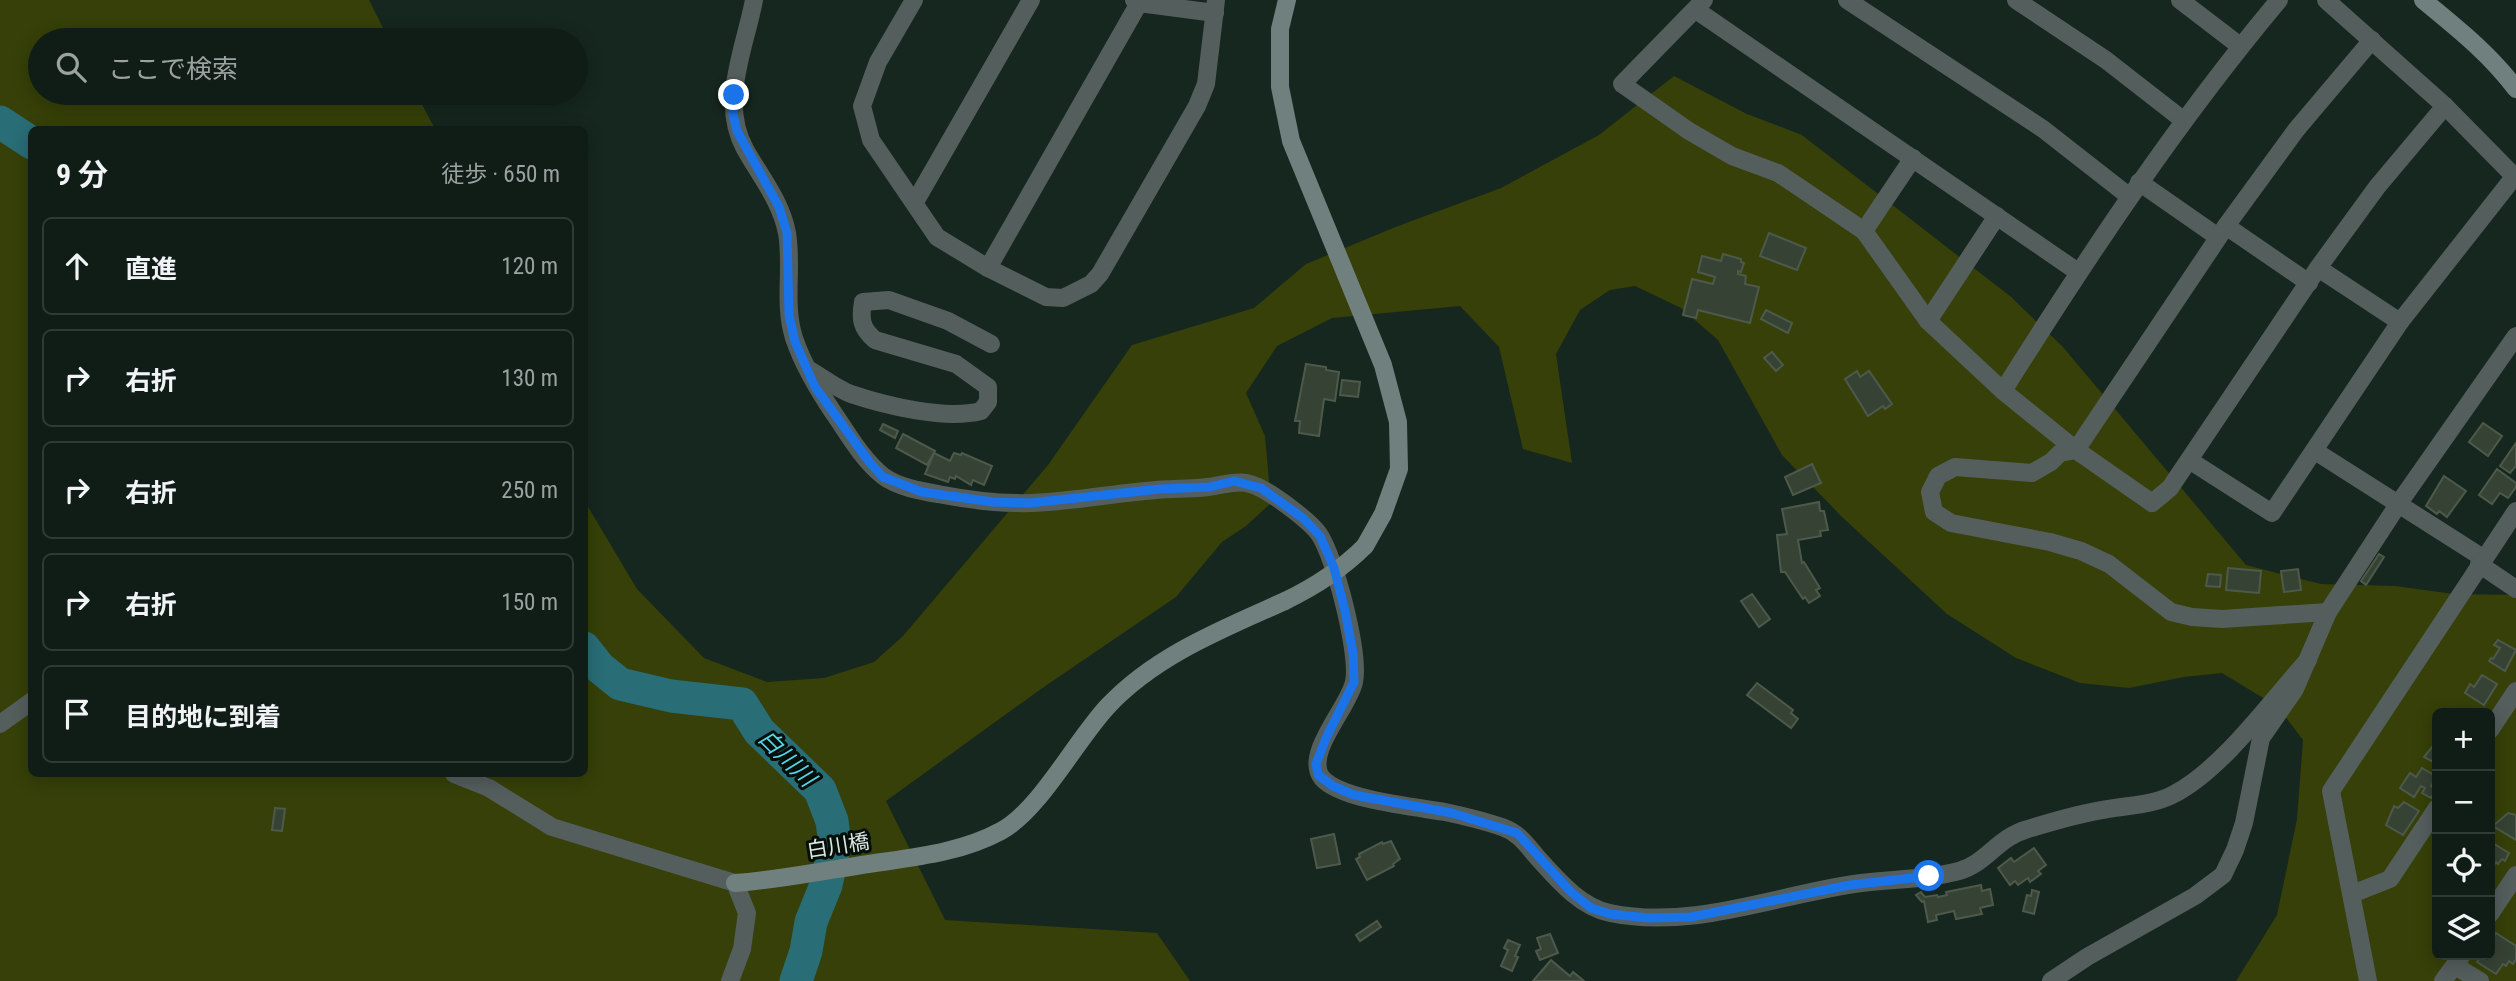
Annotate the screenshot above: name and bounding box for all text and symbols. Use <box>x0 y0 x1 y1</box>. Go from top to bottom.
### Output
search box <box>28 28 588 105</box>
icon: search <box>52 48 90 86</box>
text: ここで検索 <box>108 54 238 84</box>
route end <box>718 79 749 110</box>
text: 9 分 <box>56 157 108 192</box>
text: 徒歩 · 650 m <box>441 161 560 188</box>
icon: ahead <box>58 247 96 285</box>
text: 120 m <box>501 253 558 280</box>
text: 直進 <box>125 254 177 284</box>
icon: right <box>58 359 96 397</box>
text: 130 m <box>501 365 558 392</box>
text: 右折 <box>125 366 177 396</box>
icon: right <box>58 471 96 509</box>
text: 250 m <box>501 477 558 504</box>
text: 右折 <box>125 478 177 508</box>
icon: right <box>58 583 96 621</box>
text: 150 m <box>501 589 558 616</box>
text: 右折 <box>125 590 177 620</box>
icon: arrive <box>58 695 96 733</box>
text: 目的地に到着 <box>125 702 281 732</box>
map controls <box>2432 708 2495 960</box>
button: + <box>2432 708 2495 771</box>
water label: 白川川 <box>753 724 823 794</box>
button: − <box>2432 771 2495 834</box>
street label: 白川橋 <box>805 829 871 863</box>
button: locate <box>2432 834 2495 897</box>
route start <box>1913 860 1944 891</box>
button: layers <box>2432 897 2495 960</box>

